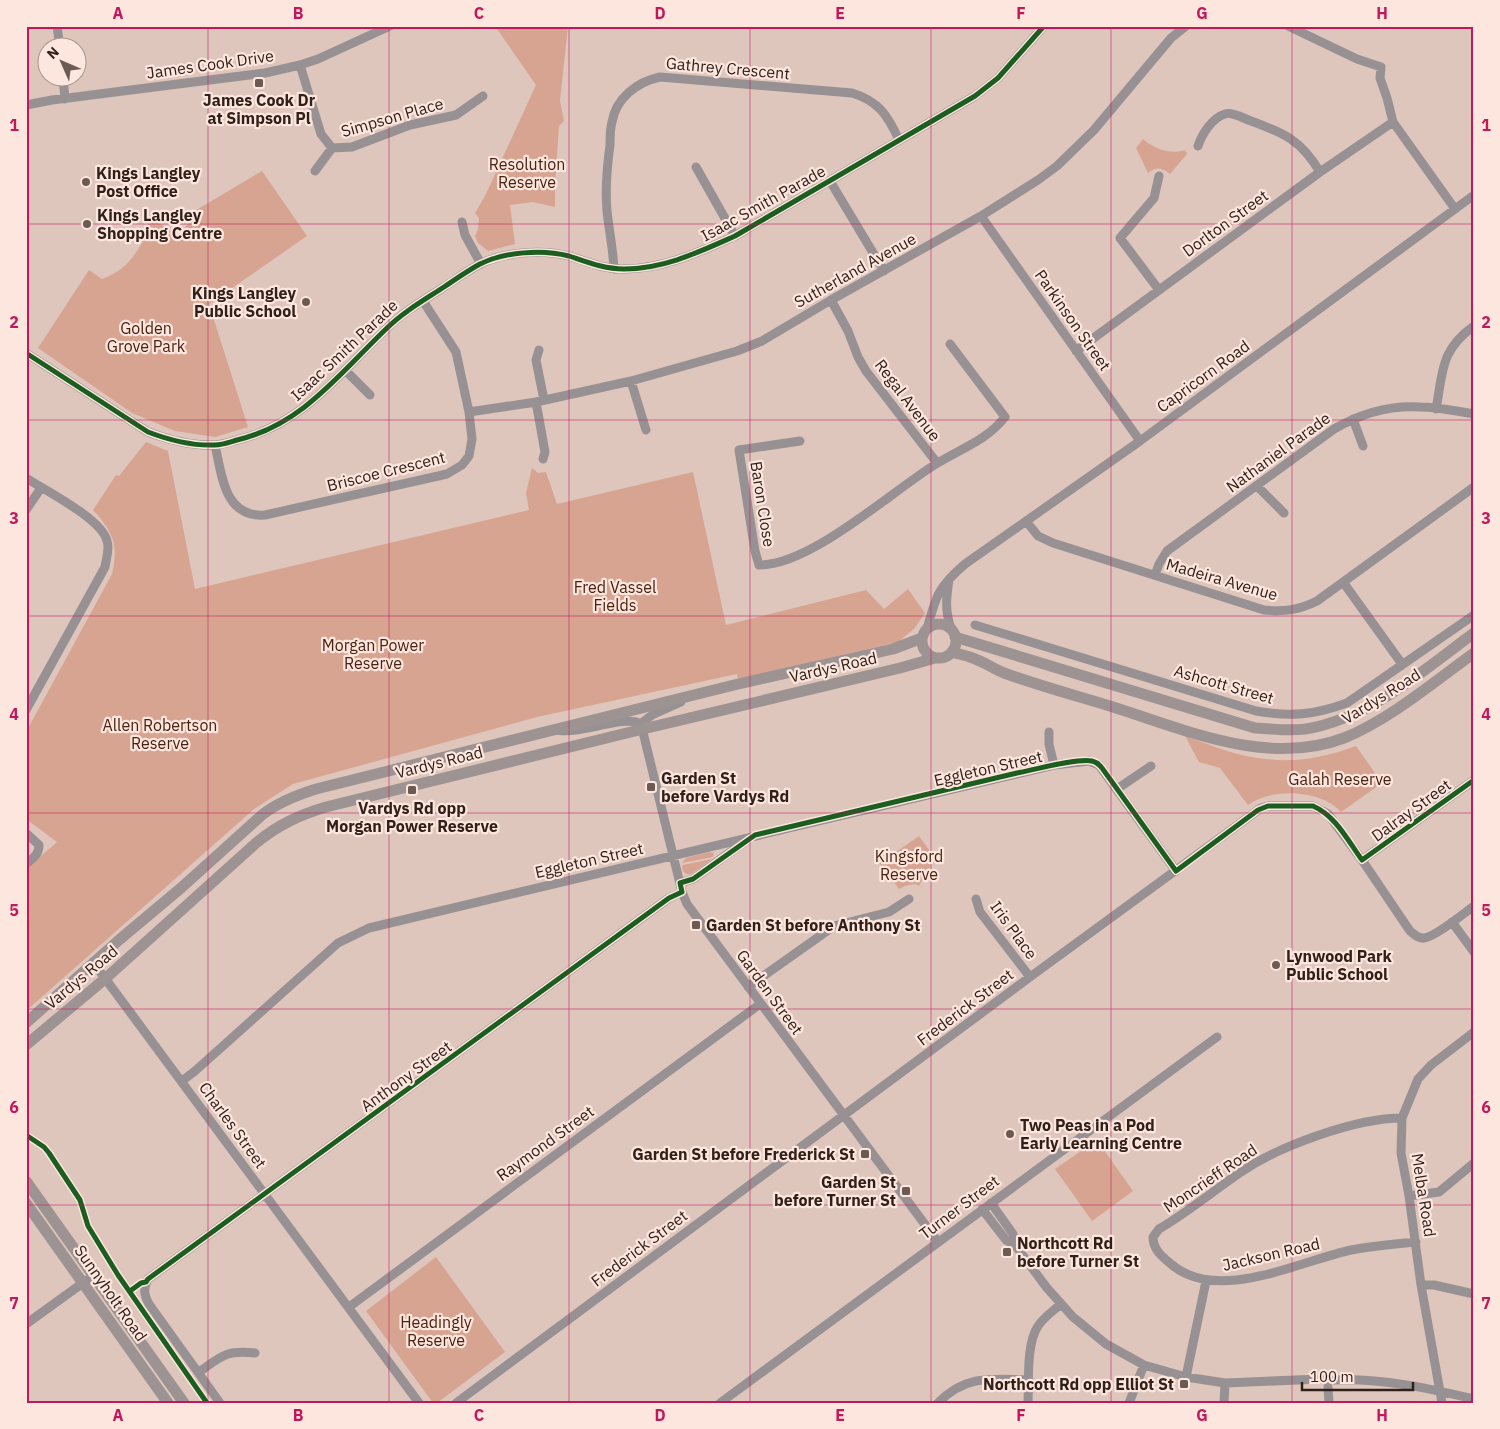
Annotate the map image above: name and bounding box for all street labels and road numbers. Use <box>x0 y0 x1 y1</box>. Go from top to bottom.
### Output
street label: James Cook Drive <box>145 45 275 83</box>
street label: Gathrey Crescent <box>665 53 791 83</box>
street label: Simpson Place <box>339 93 446 141</box>
street label: Isaac Smith Parade <box>697 160 829 246</box>
street label: Dorlton Street <box>1178 185 1272 261</box>
street label: Sutherland Avenue <box>791 228 920 312</box>
street label: Parkinson Street <box>1031 266 1115 374</box>
street label: Isaac Smith Parade <box>286 295 402 405</box>
street label: Capricorn Road <box>1153 336 1253 416</box>
street label: Regal Avenue <box>871 355 945 445</box>
street label: Nathaniel Parade <box>1222 407 1334 496</box>
street label: Briscoe Crescent <box>325 447 447 495</box>
street label: Baron Close <box>746 460 780 548</box>
street label: Madeira Avenue <box>1164 554 1280 605</box>
street label: Vardys Road <box>787 647 879 687</box>
street label: Ashcott Street <box>1172 660 1276 708</box>
street label: Vardys Road <box>1338 664 1424 728</box>
street label: Vardys Road <box>393 742 485 782</box>
street label: Eggleton Street <box>932 746 1044 790</box>
street label: Dalray Street <box>1367 774 1455 846</box>
street label: Eggleton Street <box>533 838 645 882</box>
street label: Iris Place <box>986 897 1042 963</box>
street label: Vardys Road <box>40 941 122 1013</box>
street label: Garden Street <box>732 946 808 1038</box>
street label: Frederick Street <box>913 964 1017 1050</box>
street label: Anthony Street <box>357 1036 455 1116</box>
street label: Charles Street <box>195 1078 271 1172</box>
street label: Raymond Street <box>492 1101 598 1185</box>
street label: Moncrieff Road <box>1159 1139 1261 1217</box>
street label: Melba Road <box>1408 1152 1440 1238</box>
street label: Turner Street <box>915 1171 1003 1243</box>
street label: Frederick Street <box>587 1205 691 1291</box>
street label: Jackson Road <box>1220 1233 1322 1275</box>
street label: Sunnyholt Road <box>70 1241 152 1345</box>

